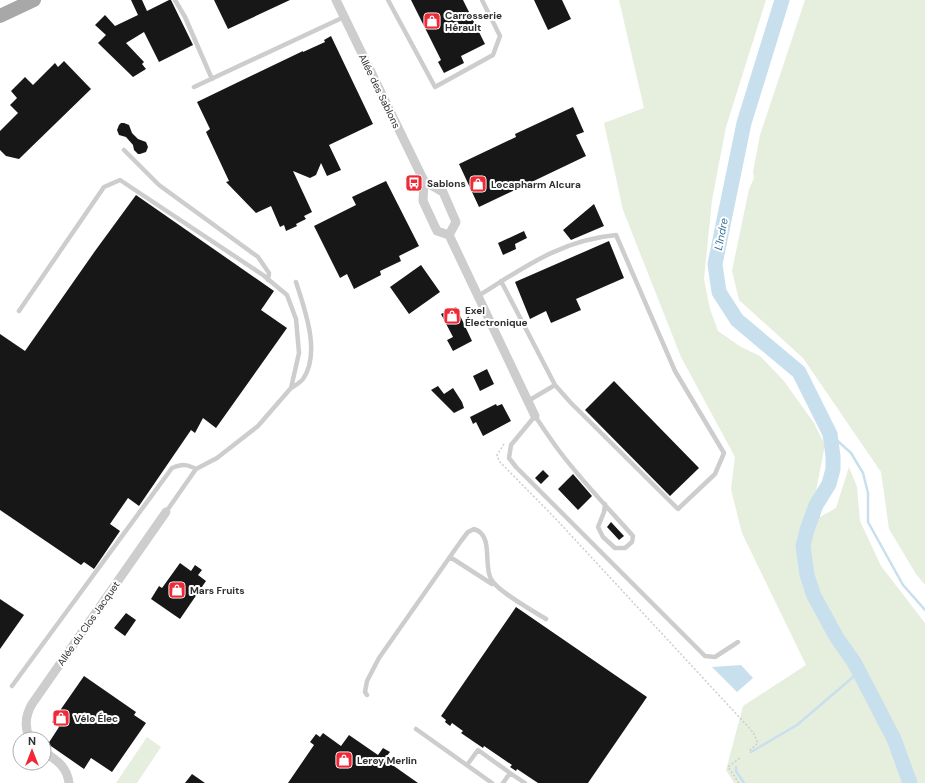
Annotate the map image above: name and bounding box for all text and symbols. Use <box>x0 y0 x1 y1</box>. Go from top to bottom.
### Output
place label: Carrosserie Hérault <box>445 9 502 34</box>
shop icon: Carrosserie Hérault <box>422 11 442 31</box>
street label: Allée des Sablons <box>356 52 403 131</box>
bus stop icon: Sablons <box>404 173 424 193</box>
shop icon: Locapharm Alcura <box>468 174 488 194</box>
place label: Sablons <box>427 177 466 190</box>
place label: Locapharm Alcura <box>491 178 581 191</box>
water label: L'Indre <box>711 217 731 251</box>
place label: Exel Électronique <box>465 304 528 329</box>
shop icon: Exel Électronique <box>442 306 462 326</box>
street label: Allée du Clos Jacquet <box>54 578 123 668</box>
shop icon: Mars Fruits <box>167 580 187 600</box>
place label: Mars Fruits <box>190 584 245 597</box>
shop icon: Vélo Élec <box>51 708 71 728</box>
place label: Vélo Élec <box>74 712 118 725</box>
north arrow <box>12 731 52 771</box>
text: N <box>28 734 36 748</box>
shop icon: Leroy Merlin <box>334 750 354 770</box>
place label: Leroy Merlin <box>357 754 417 767</box>

